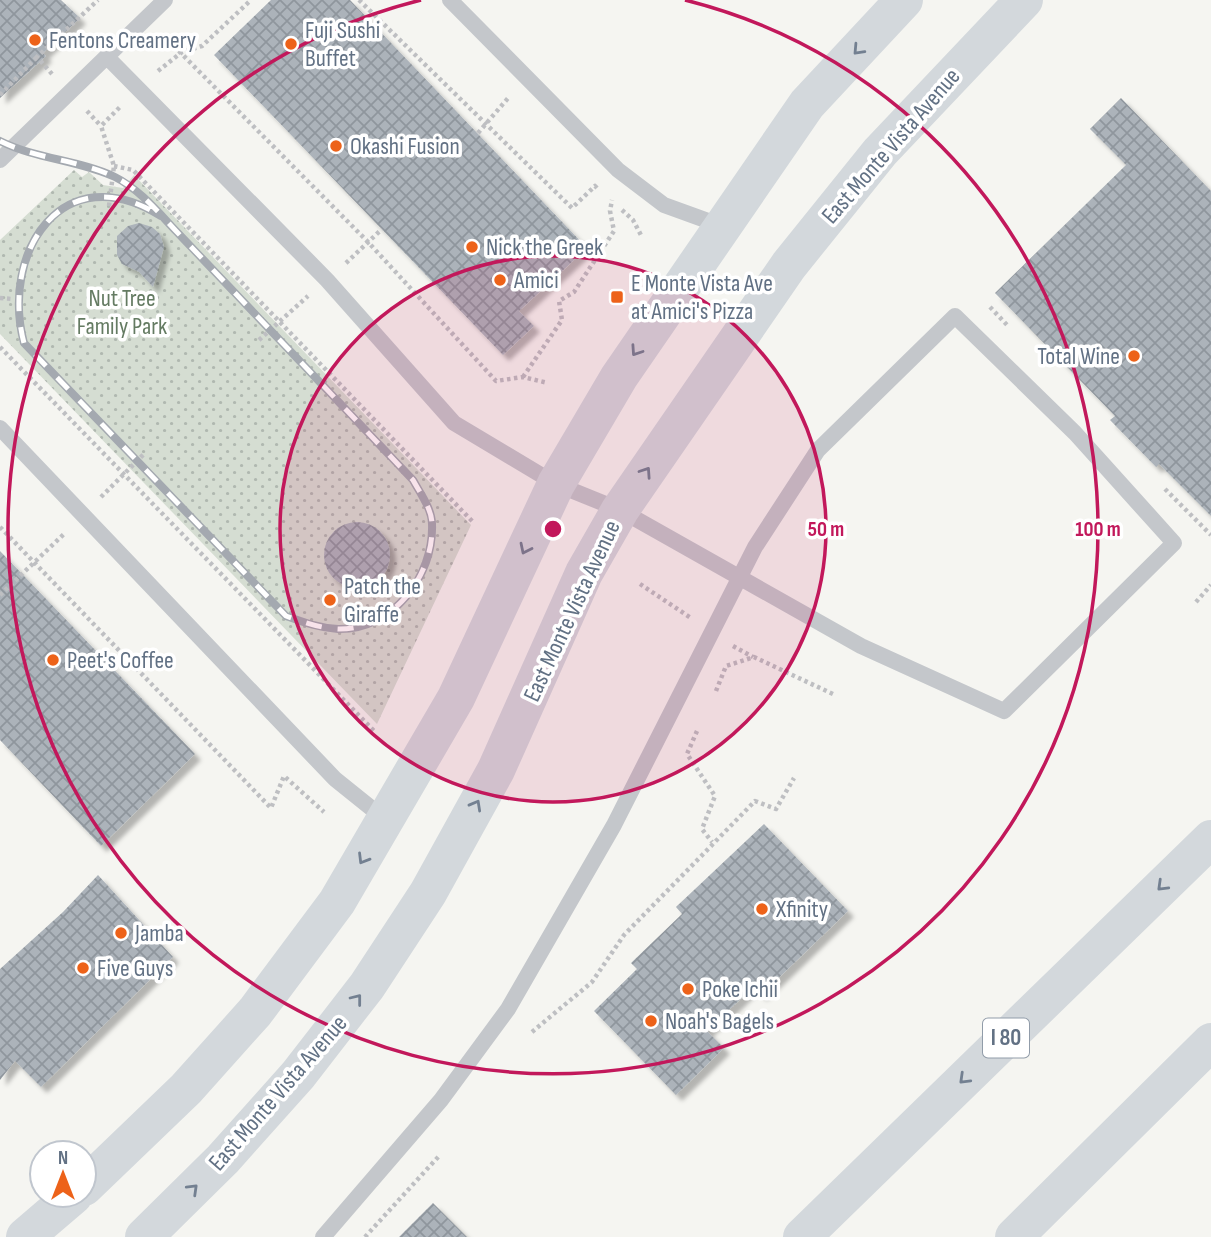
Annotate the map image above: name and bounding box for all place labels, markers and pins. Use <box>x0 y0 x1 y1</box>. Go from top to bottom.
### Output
place label: Fuji Sushi Buffet <box>305 16 380 73</box>
place label: Fentons Creamery <box>49 26 196 55</box>
marker: Fentons Creamery <box>27 32 43 48</box>
marker: Fuji Sushi Buffet <box>283 36 299 52</box>
place label: Okashi Fusion <box>350 132 460 161</box>
marker: Okashi Fusion <box>328 138 344 154</box>
place label: Nick the Greek <box>486 233 603 262</box>
marker: Nick the Greek <box>464 239 480 255</box>
place label: Amici <box>513 266 559 295</box>
place label: E Monte Vista Ave at Amici's Pizza <box>631 269 773 326</box>
marker: Amici <box>492 272 508 288</box>
marker: E Monte Vista Ave at Amici's Pizza <box>609 289 625 305</box>
place label: Total Wine <box>1037 342 1120 371</box>
marker: Total Wine <box>1126 348 1142 364</box>
centre of rings <box>541 517 565 541</box>
place label: Patch the Giraffe <box>344 572 421 629</box>
marker: Patch the Giraffe <box>322 592 338 608</box>
place label: Peet's Coffee <box>67 646 174 675</box>
marker: Peet's Coffee <box>45 652 61 668</box>
place label: Xfinity <box>775 895 828 924</box>
marker: Xfinity <box>754 901 770 917</box>
place label: Jamba <box>134 919 184 948</box>
marker: Jamba <box>113 925 129 941</box>
place label: Five Guys <box>97 954 173 983</box>
marker: Five Guys <box>75 960 91 976</box>
place label: Poke Ichii <box>702 975 778 1004</box>
marker: Poke Ichii <box>680 981 696 997</box>
place label: Noah's Bagels <box>665 1007 774 1036</box>
marker: Noah's Bagels <box>643 1013 659 1029</box>

